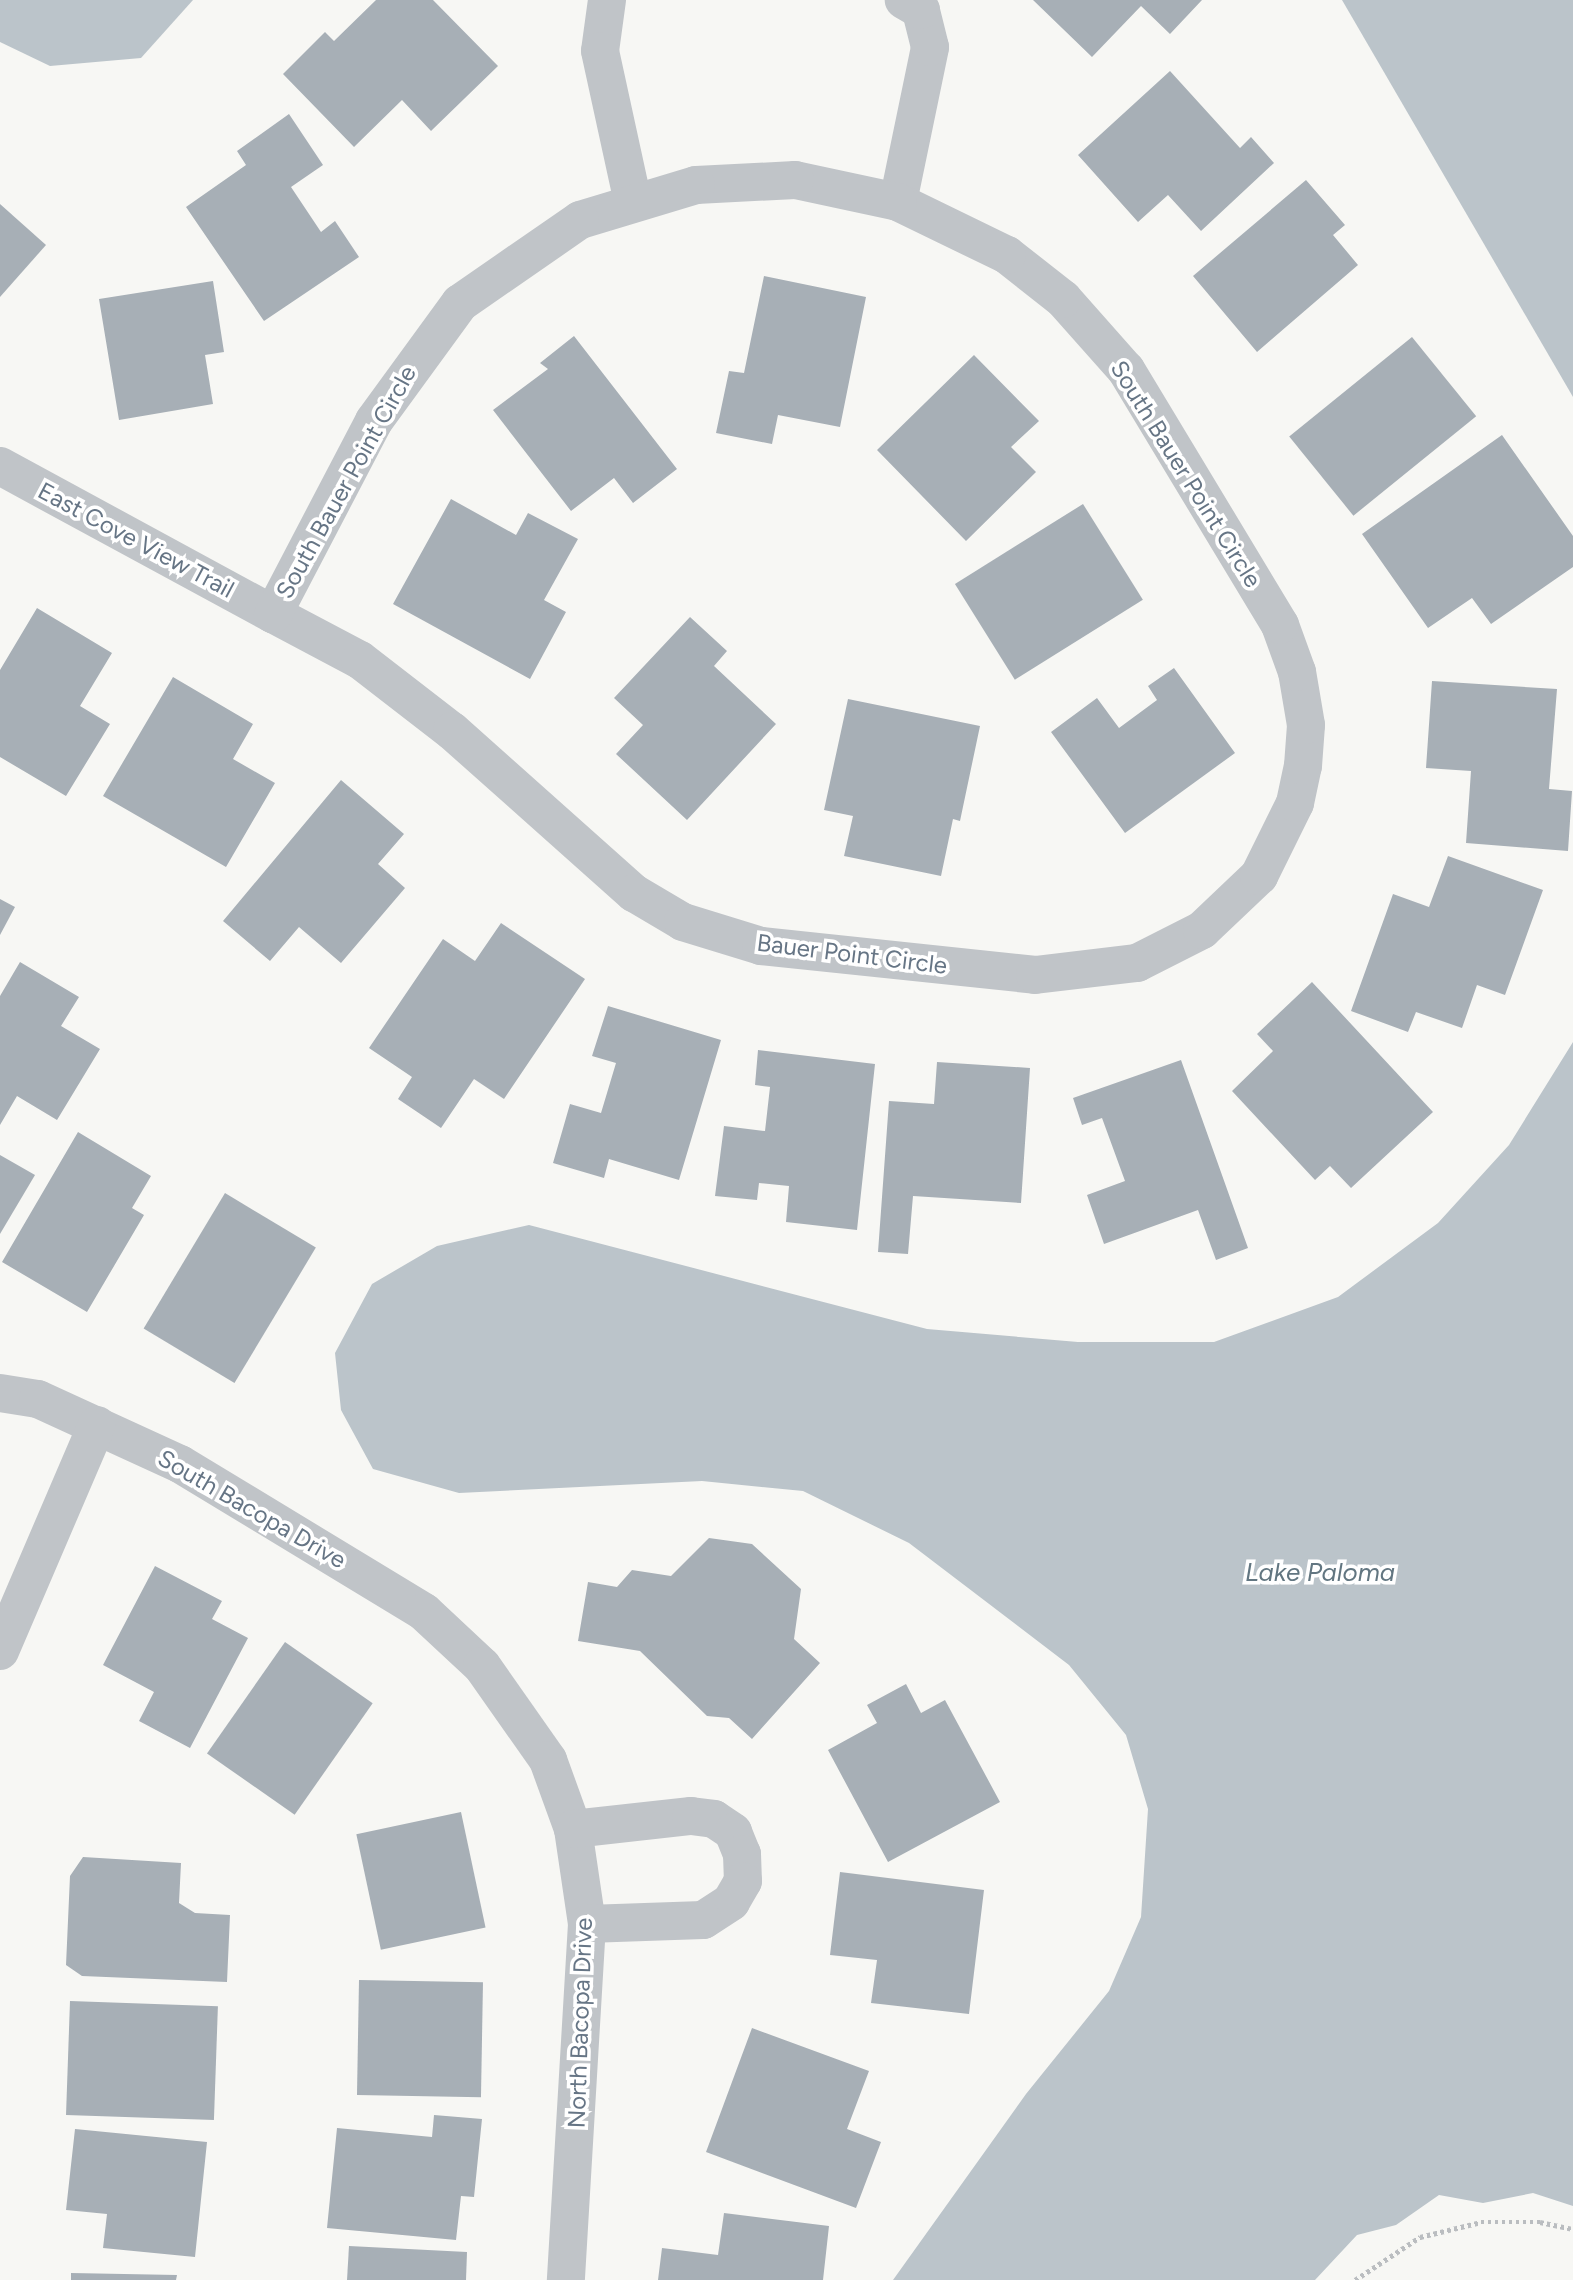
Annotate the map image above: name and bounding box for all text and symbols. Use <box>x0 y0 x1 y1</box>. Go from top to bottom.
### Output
street label: South Bauer Point Circle <box>1104 355 1268 593</box>
street label: South Bauer Point Circle <box>270 361 422 603</box>
street label: East Cove View Trail <box>33 476 239 604</box>
street label: Bauer Point Circle <box>755 928 949 980</box>
street label: South Bacopa Drive <box>153 1444 351 1574</box>
water label: Lake Paloma <box>1245 1557 1395 1589</box>
street label: North Bacopa Drive <box>562 1917 598 2129</box>

